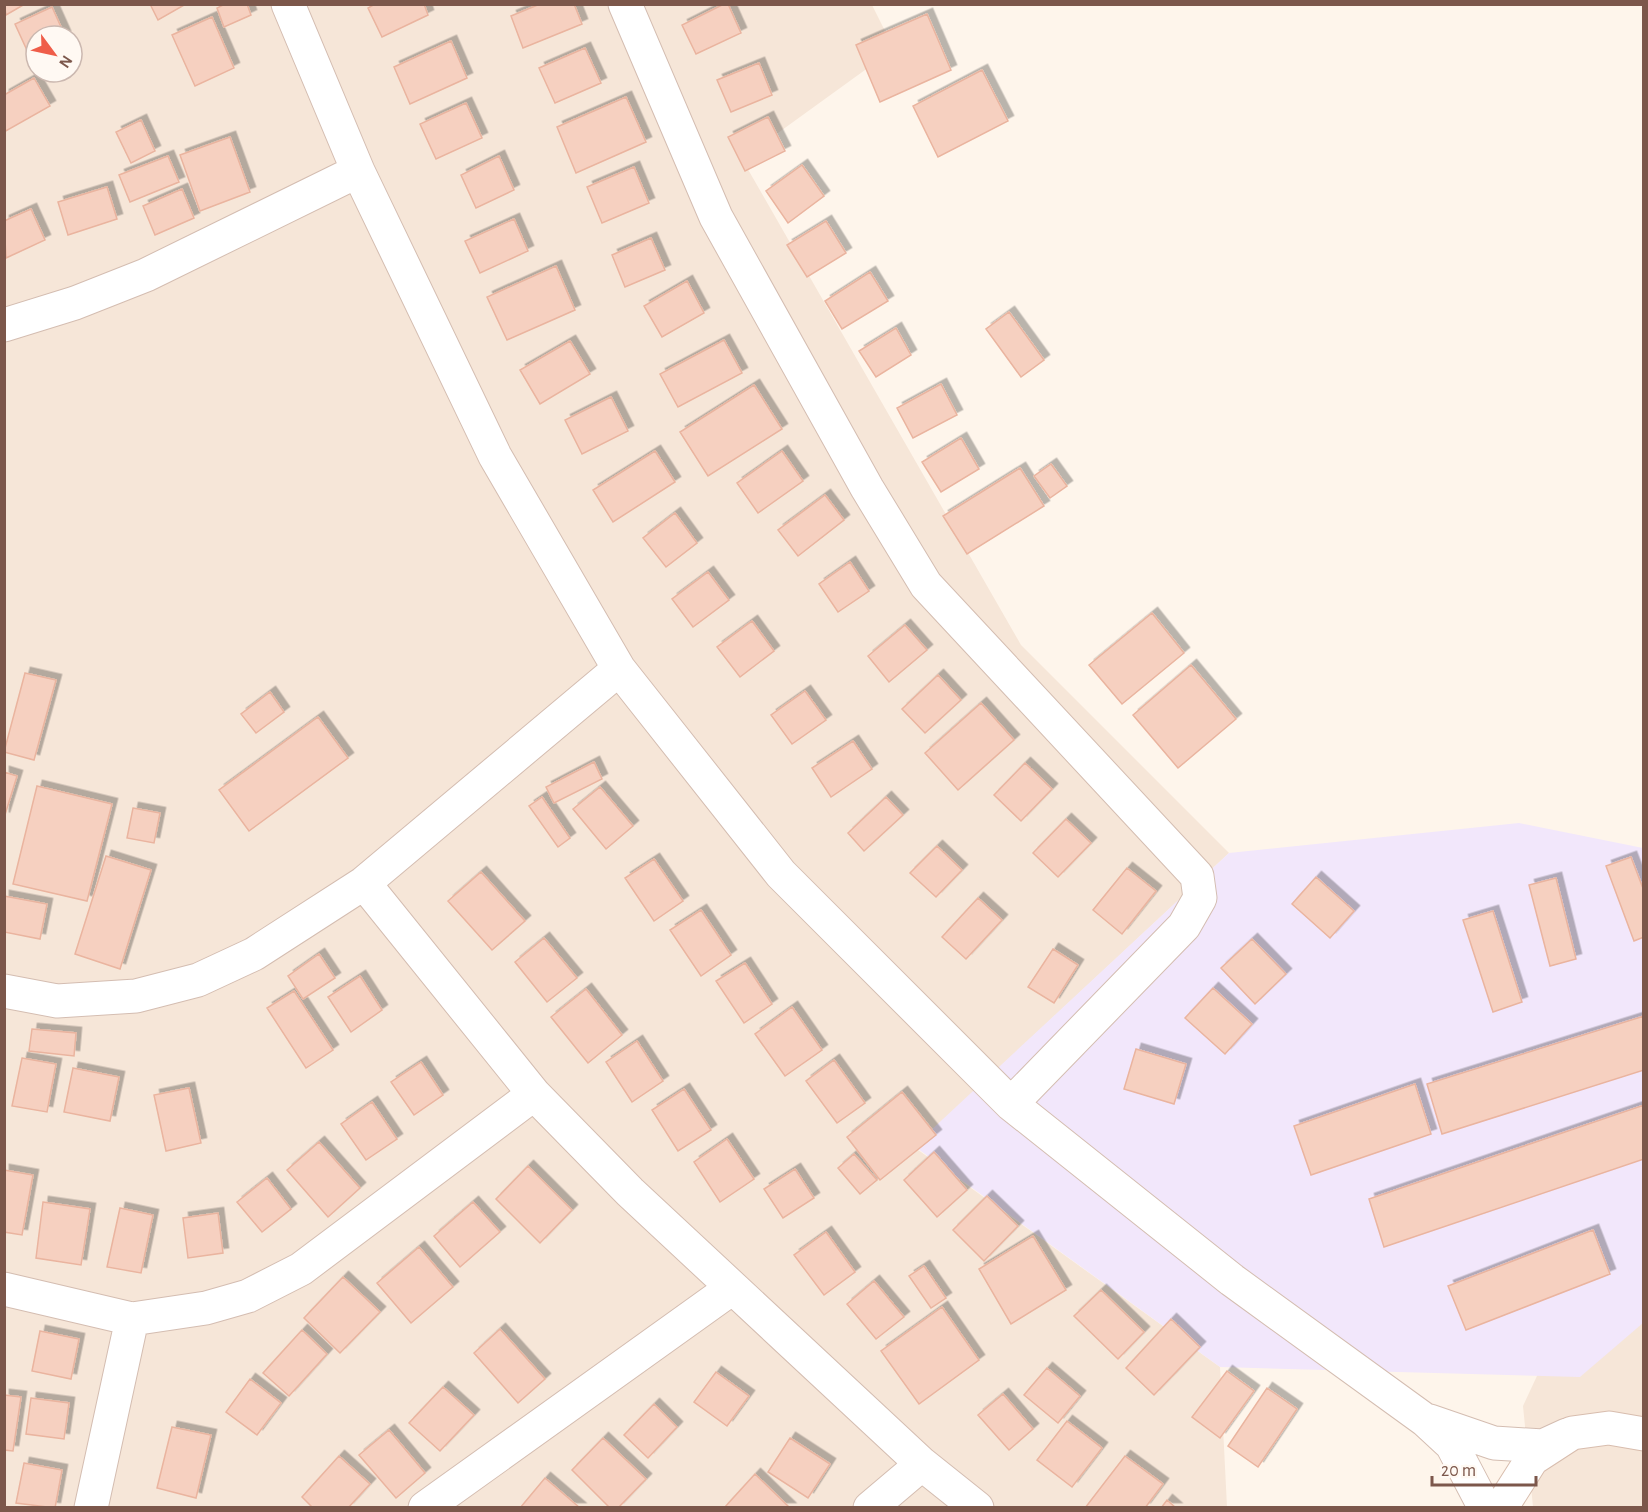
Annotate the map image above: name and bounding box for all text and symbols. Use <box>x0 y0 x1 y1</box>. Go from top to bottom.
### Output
north arrow <box>24 24 84 84</box>
text: N <box>56 53 75 71</box>
scale bar <box>1432 1449 1536 1487</box>
text: 20 m <box>1441 1462 1476 1480</box>

